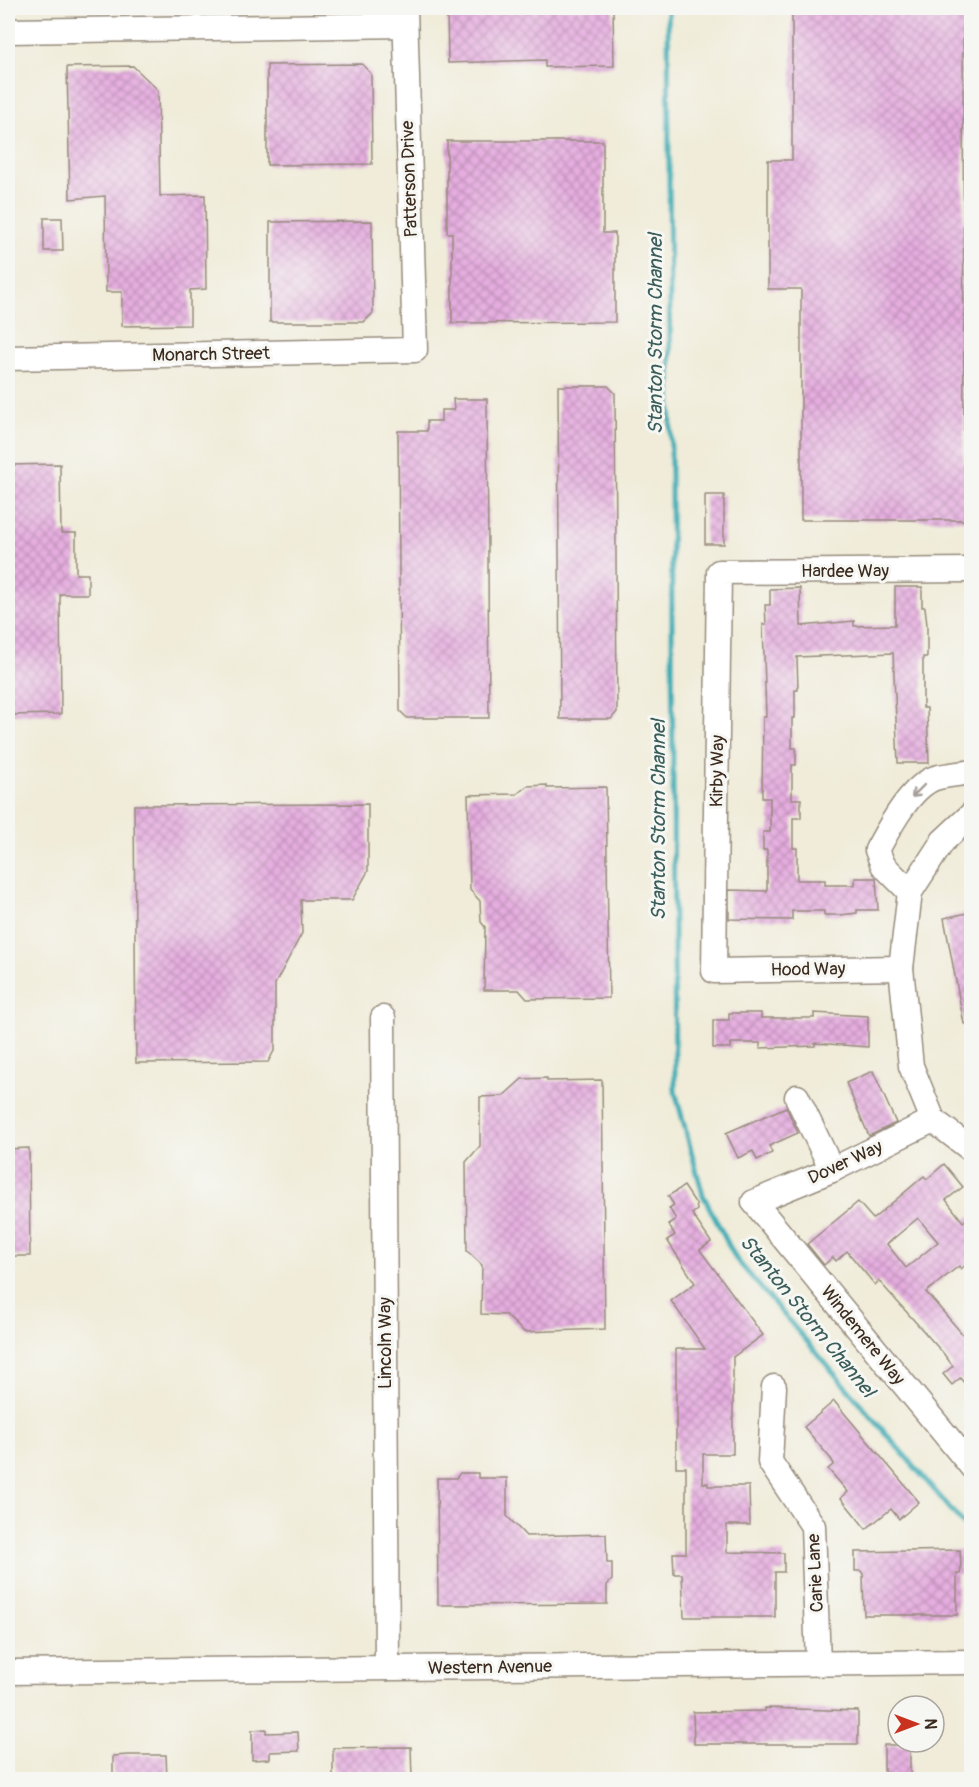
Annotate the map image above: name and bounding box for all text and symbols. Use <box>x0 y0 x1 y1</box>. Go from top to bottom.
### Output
street label: Patterson Drive <box>396 120 423 238</box>
water label: Stanton Storm Channel <box>643 231 668 435</box>
street label: Monarch Street <box>152 342 271 367</box>
street label: Hardee Way <box>801 560 889 583</box>
water label: Stanton Storm Channel <box>646 717 671 921</box>
street label: Kirby Way <box>705 734 730 807</box>
one-way arrow <box>911 783 925 798</box>
street label: Hood Way <box>770 957 846 982</box>
street label: Dover Way <box>804 1135 886 1190</box>
water label: Stanton Storm Channel <box>735 1230 882 1404</box>
street label: Windemere Way <box>815 1281 910 1390</box>
street label: Lincoln Way <box>374 1297 397 1389</box>
street label: Carie Lane <box>802 1533 829 1613</box>
street label: Western Avenue <box>428 1655 552 1680</box>
north arrow <box>886 1694 946 1754</box>
text: N <box>920 1719 940 1730</box>

